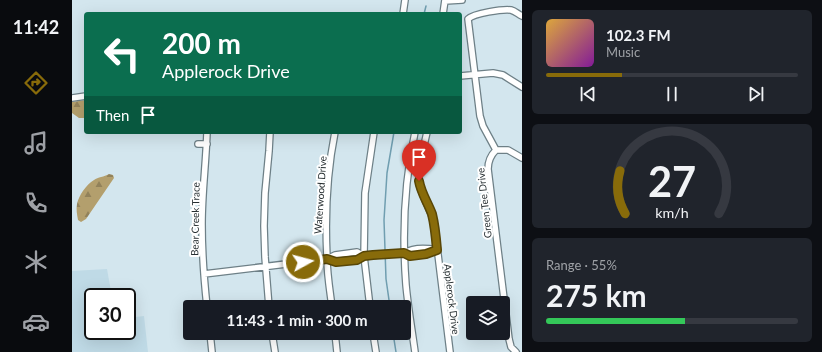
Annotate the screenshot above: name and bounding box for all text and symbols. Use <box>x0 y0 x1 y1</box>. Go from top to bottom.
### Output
text: 11:42 <box>13 16 59 38</box>
text: 200 m <box>162 26 241 60</box>
text: 102.3 FM <box>606 26 671 44</box>
icon: left <box>96 28 148 80</box>
text: Music <box>606 44 640 60</box>
text: Applerock Drive <box>162 60 290 82</box>
icon: directions <box>22 69 50 97</box>
icon: previous <box>577 83 599 105</box>
icon: pause <box>661 83 683 105</box>
icon: next <box>745 83 767 105</box>
icon: arrive <box>137 104 159 126</box>
text: Then <box>96 106 129 124</box>
icon: music <box>22 129 50 157</box>
pin <box>402 140 436 181</box>
icon: arrive <box>408 146 430 168</box>
street label: Waterwood Drive <box>311 156 329 234</box>
text: 27 <box>648 156 696 206</box>
street label: Green Tee Drive <box>474 167 494 239</box>
street label: Bear Creek Trace <box>188 182 202 256</box>
icon: phone <box>22 189 50 217</box>
text: km/h <box>655 204 689 221</box>
position arrow <box>282 241 324 283</box>
icon: climate <box>22 248 50 276</box>
text: Range · 55% <box>546 257 617 273</box>
street label: Applerock Drive <box>442 263 462 335</box>
text: 275 km <box>546 277 647 313</box>
speed limit sign: 30 <box>84 288 136 340</box>
map controls <box>466 296 510 340</box>
button: layers <box>466 296 510 340</box>
icon: car <box>22 308 50 336</box>
text: 11:43 · 1 min · 300 m <box>227 311 367 329</box>

